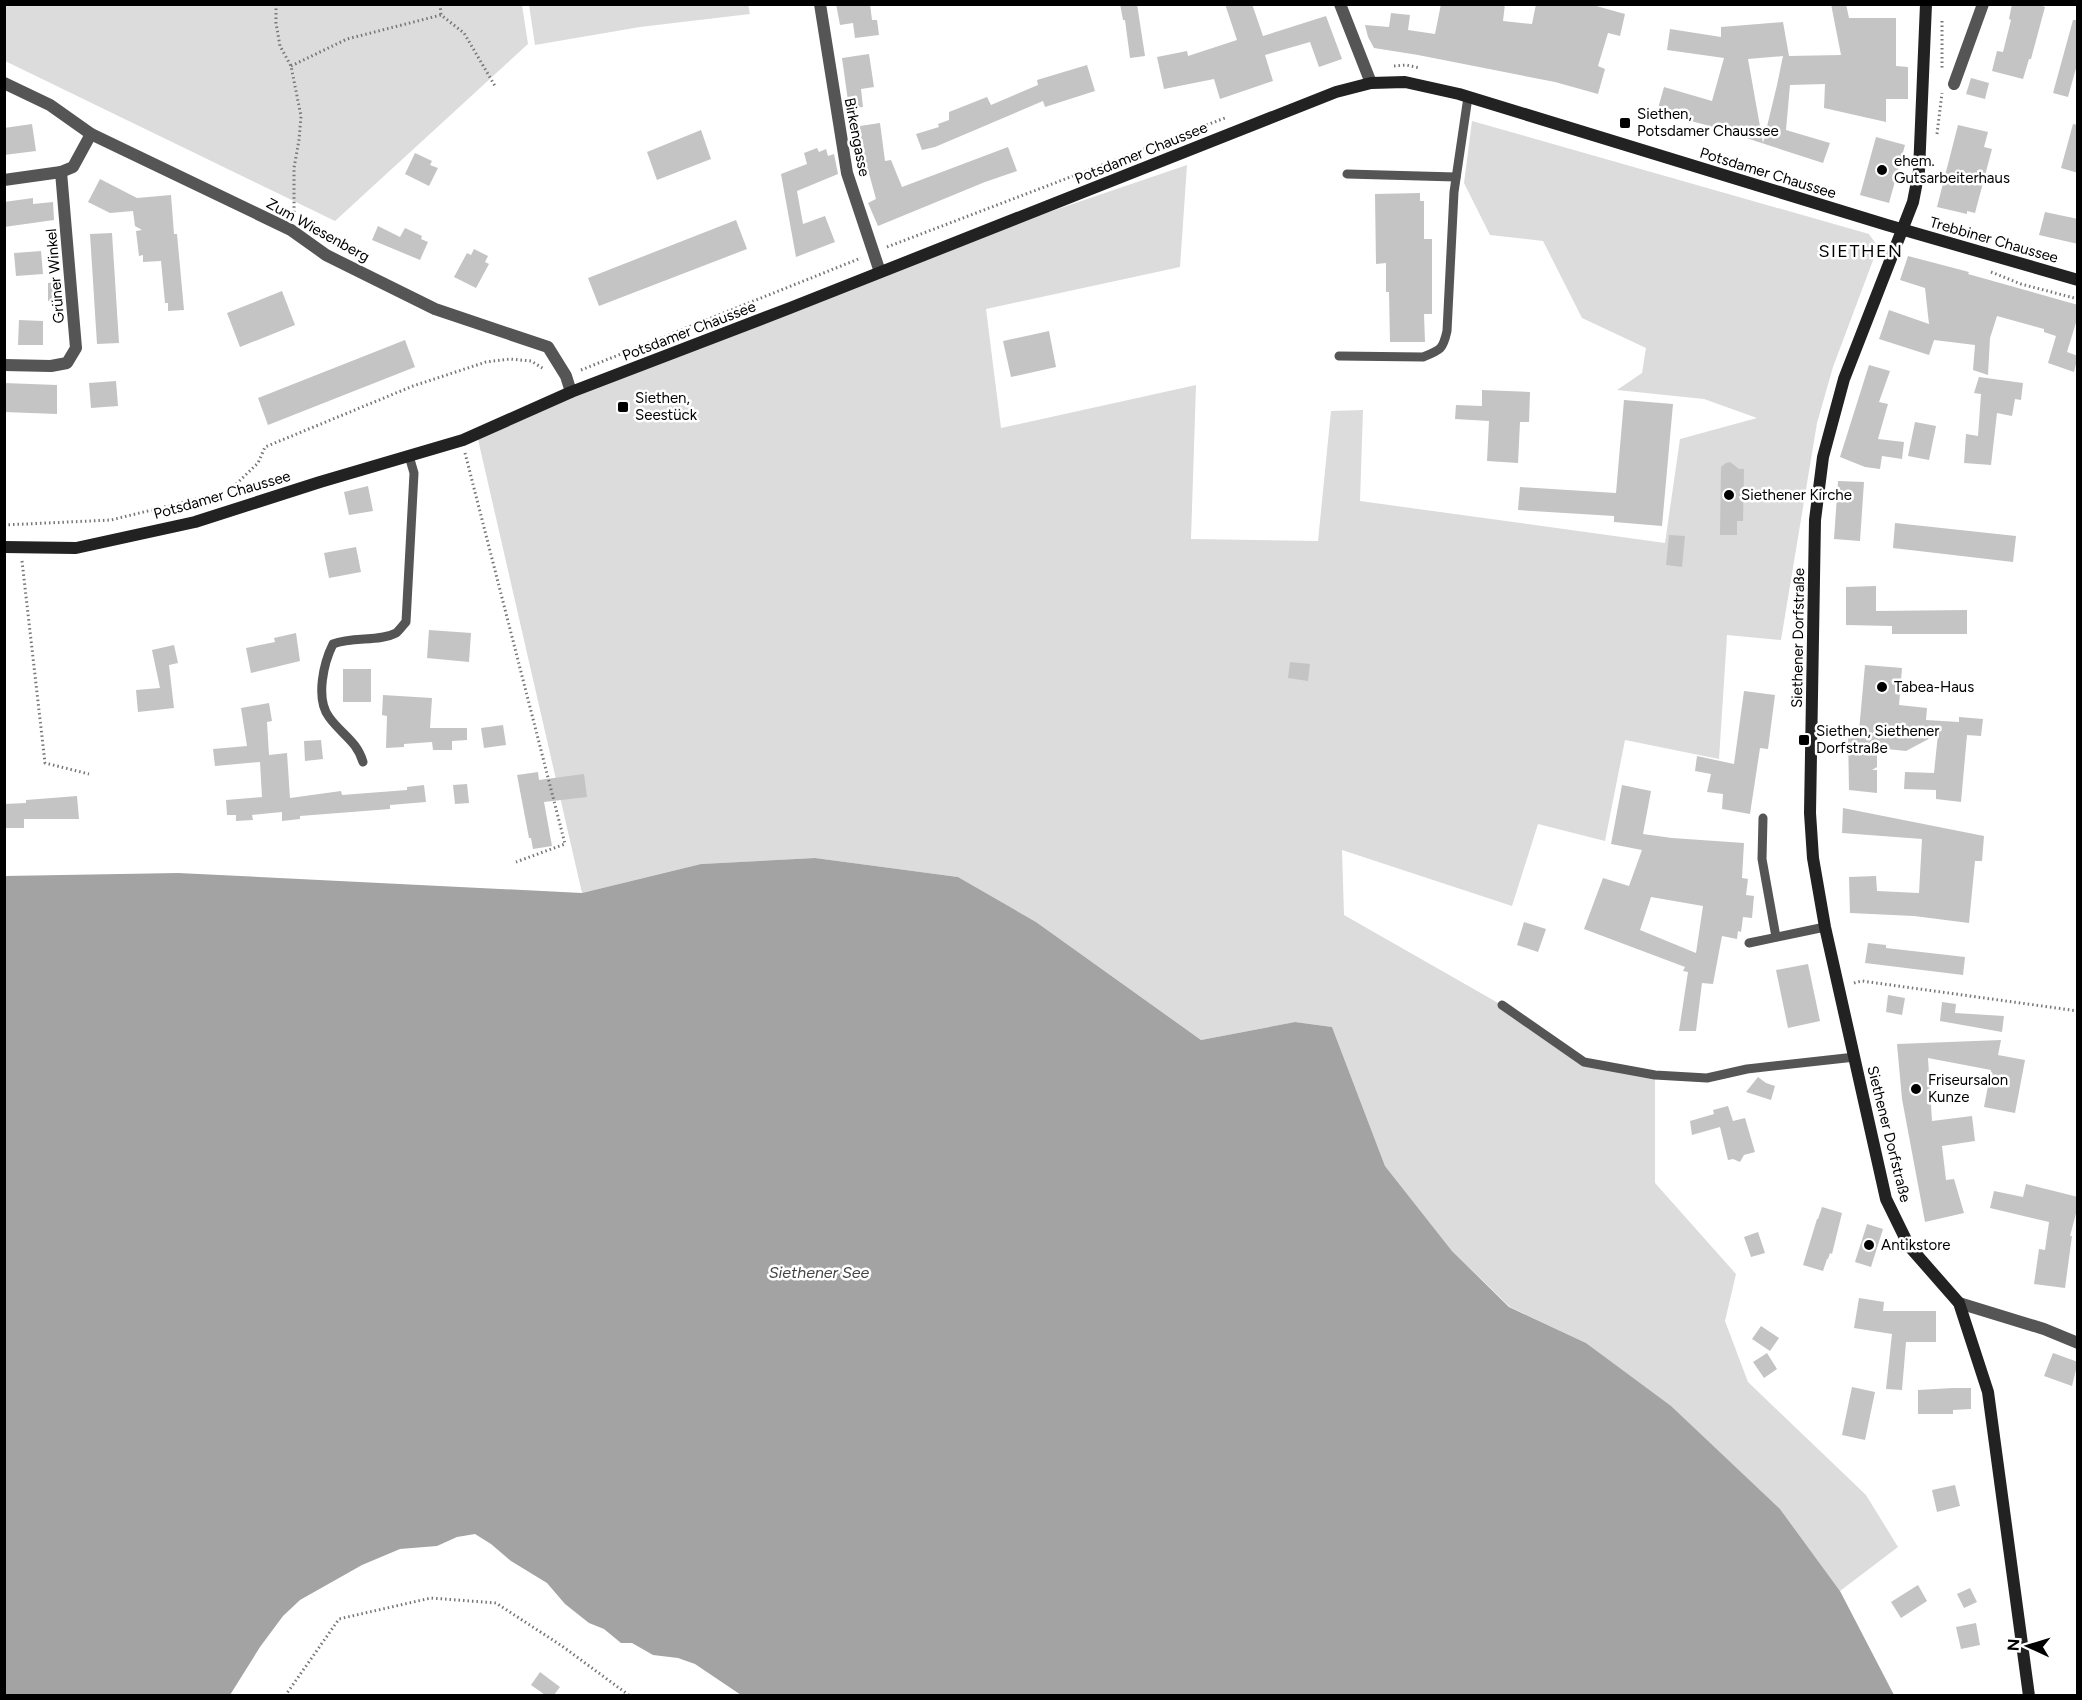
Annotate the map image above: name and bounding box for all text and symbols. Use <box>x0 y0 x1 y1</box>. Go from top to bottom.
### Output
street label: Birkengasse <box>841 96 873 178</box>
place label: Siethen, Potsdamer Chaussee <box>1637 105 1779 140</box>
marker: Siethen, Potsdamer Chaussee <box>1618 116 1632 130</box>
street label: Potsdamer Chaussee <box>1072 118 1210 188</box>
street label: Potsdamer Chaussee <box>1698 144 1838 202</box>
place label: ehem. Gutsarbeiterhaus <box>1894 152 2010 187</box>
marker: ehem. Gutsarbeiterhaus <box>1875 163 1889 177</box>
street label: Zum Wiesenberg <box>263 194 373 266</box>
street label: Trebbiner Chaussee <box>1928 213 2060 267</box>
street label: Grüner Winkel <box>42 228 68 324</box>
district label: SIETHEN <box>1818 240 1904 262</box>
street label: Potsdamer Chaussee <box>620 297 758 365</box>
place label: Siethen, Seestück <box>635 389 698 424</box>
marker: Siethen, Seestück <box>616 400 630 414</box>
street label: Potsdamer Chaussee <box>151 467 293 523</box>
place label: Siethener Kirche <box>1741 486 1852 504</box>
marker: Siethener Kirche <box>1722 488 1736 502</box>
street label: Siethener Dorfstraße <box>1788 568 1808 708</box>
place label: Tabea-Haus <box>1894 678 1974 696</box>
marker: Tabea-Haus <box>1875 680 1889 694</box>
place label: Siethen, Siethener Dorfstraße <box>1816 722 1939 757</box>
marker: Siethen, Siethener Dorfstraße <box>1797 733 1811 747</box>
street label: Siethener Dorfstraße <box>1863 1064 1915 1204</box>
place label: Friseursalon Kunze <box>1928 1071 2008 1106</box>
marker: Friseursalon Kunze <box>1909 1082 1923 1096</box>
place label: Antikstore <box>1881 1236 1951 1254</box>
marker: Antikstore <box>1862 1238 1876 1252</box>
water label: Siethener See <box>769 1263 870 1282</box>
north arrow <box>1998 1616 2058 1676</box>
text: N <box>2004 1638 2023 1652</box>

